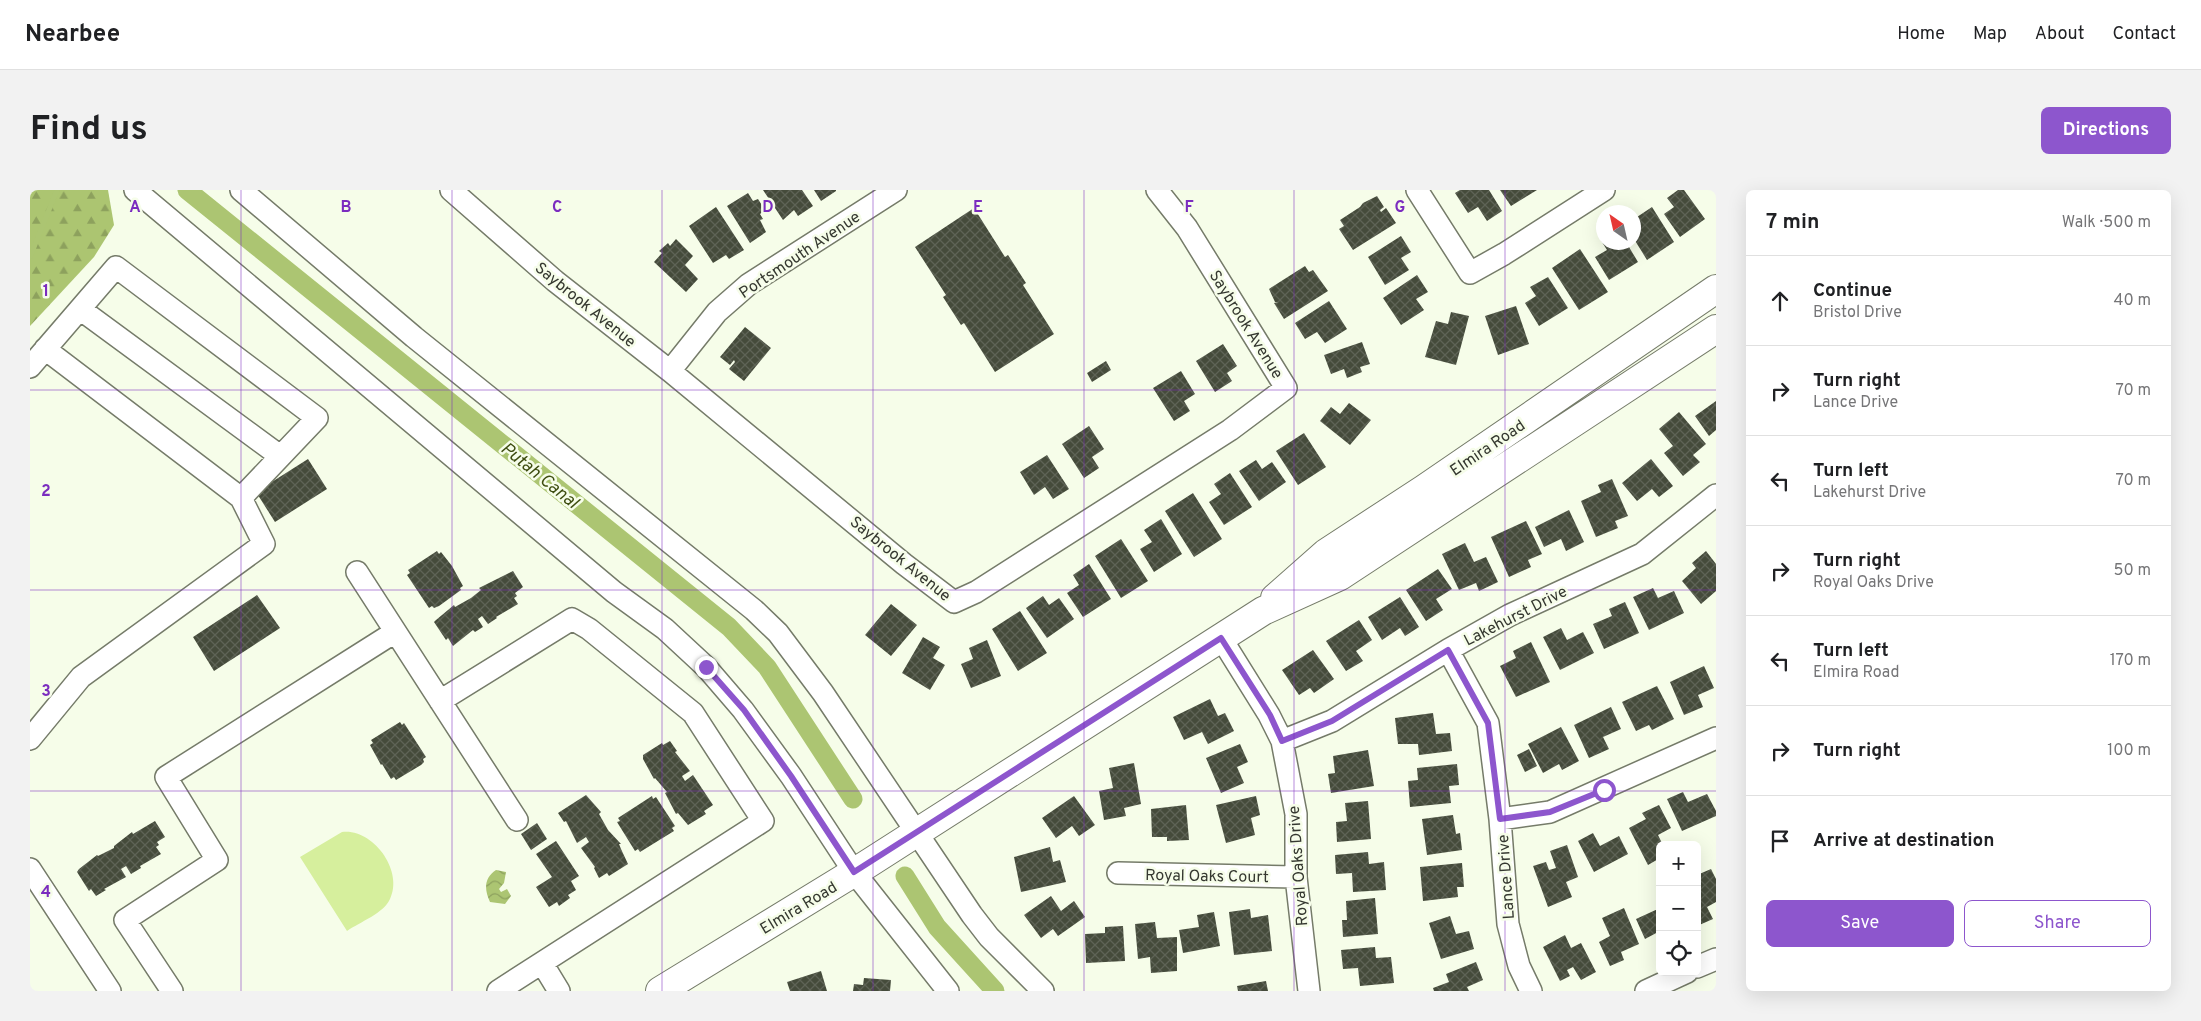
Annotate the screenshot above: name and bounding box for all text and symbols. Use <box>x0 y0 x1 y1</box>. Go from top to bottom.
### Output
text: Nearbee <box>25 20 120 50</box>
text: Home <box>1897 23 1945 46</box>
text: Map <box>1973 23 2007 46</box>
text: About <box>2035 23 2084 46</box>
text: Contact <box>2112 23 2176 46</box>
button: Directions <box>2041 107 2171 154</box>
text: Find us <box>30 108 148 152</box>
text: A <box>129 198 141 218</box>
text: B <box>340 198 352 218</box>
text: C <box>552 198 562 218</box>
text: D <box>762 198 774 218</box>
text: E <box>973 198 983 218</box>
text: F <box>1184 198 1194 218</box>
text: G <box>1395 198 1405 218</box>
north arrow <box>1596 205 1641 250</box>
street label: Portsmouth Avenue <box>736 208 865 304</box>
text: 7 min <box>1766 209 1819 236</box>
text: Walk · 500 m <box>2062 213 2151 233</box>
street label: Saybrook Avenue <box>530 259 639 352</box>
street label: Saybrook Avenue <box>1204 267 1287 383</box>
text: Continue <box>1813 279 1892 303</box>
text: 1 <box>43 282 49 302</box>
icon: ahead <box>1766 287 1794 315</box>
text: 40 m <box>2113 291 2151 311</box>
text: Bristol Drive <box>1813 303 1902 323</box>
text: Turn right <box>1813 369 1901 393</box>
icon: right <box>1766 377 1794 405</box>
text: 70 m <box>2116 381 2151 401</box>
text: Lance Drive <box>1813 393 1898 413</box>
street label: Elmira Road <box>1447 416 1530 481</box>
water label: Putah Canal <box>495 438 584 516</box>
text: Turn left <box>1813 459 1889 483</box>
icon: left <box>1766 467 1794 495</box>
text: 70 m <box>2116 471 2151 491</box>
text: 2 <box>41 482 51 502</box>
text: Lakehurst Drive <box>1813 483 1926 503</box>
street label: Saybrook Avenue <box>845 513 954 606</box>
text: Turn right <box>1813 549 1901 573</box>
icon: right <box>1766 557 1794 585</box>
text: 50 m <box>2114 561 2151 581</box>
text: Royal Oaks Drive <box>1813 573 1934 593</box>
street label: Lakehurst Drive <box>1461 582 1571 651</box>
text: Turn left <box>1813 639 1889 663</box>
icon: left <box>1766 647 1794 675</box>
text: 170 m <box>2110 651 2151 671</box>
route end <box>695 656 718 679</box>
text: Elmira Road <box>1813 663 1900 683</box>
text: 3 <box>41 682 51 702</box>
icon: right <box>1766 737 1794 765</box>
text: Turn right <box>1813 739 1901 763</box>
text: 100 m <box>2107 741 2151 761</box>
route start <box>1593 779 1616 802</box>
street label: Royal Oaks Drive <box>1285 805 1313 927</box>
icon: arrive <box>1766 827 1794 855</box>
text: Arrive at destination <box>1813 829 1994 853</box>
street label: Lance Drive <box>1494 834 1520 920</box>
map controls <box>1656 841 1701 976</box>
button: + <box>1656 841 1701 886</box>
street label: Royal Oaks Court <box>1145 866 1269 888</box>
street label: Elmira Road <box>757 878 841 940</box>
text: 4 <box>41 883 51 903</box>
button: − <box>1656 886 1701 931</box>
button: Save <box>1766 900 1954 947</box>
button: Share <box>1964 900 2151 947</box>
button: locate <box>1656 931 1701 976</box>

